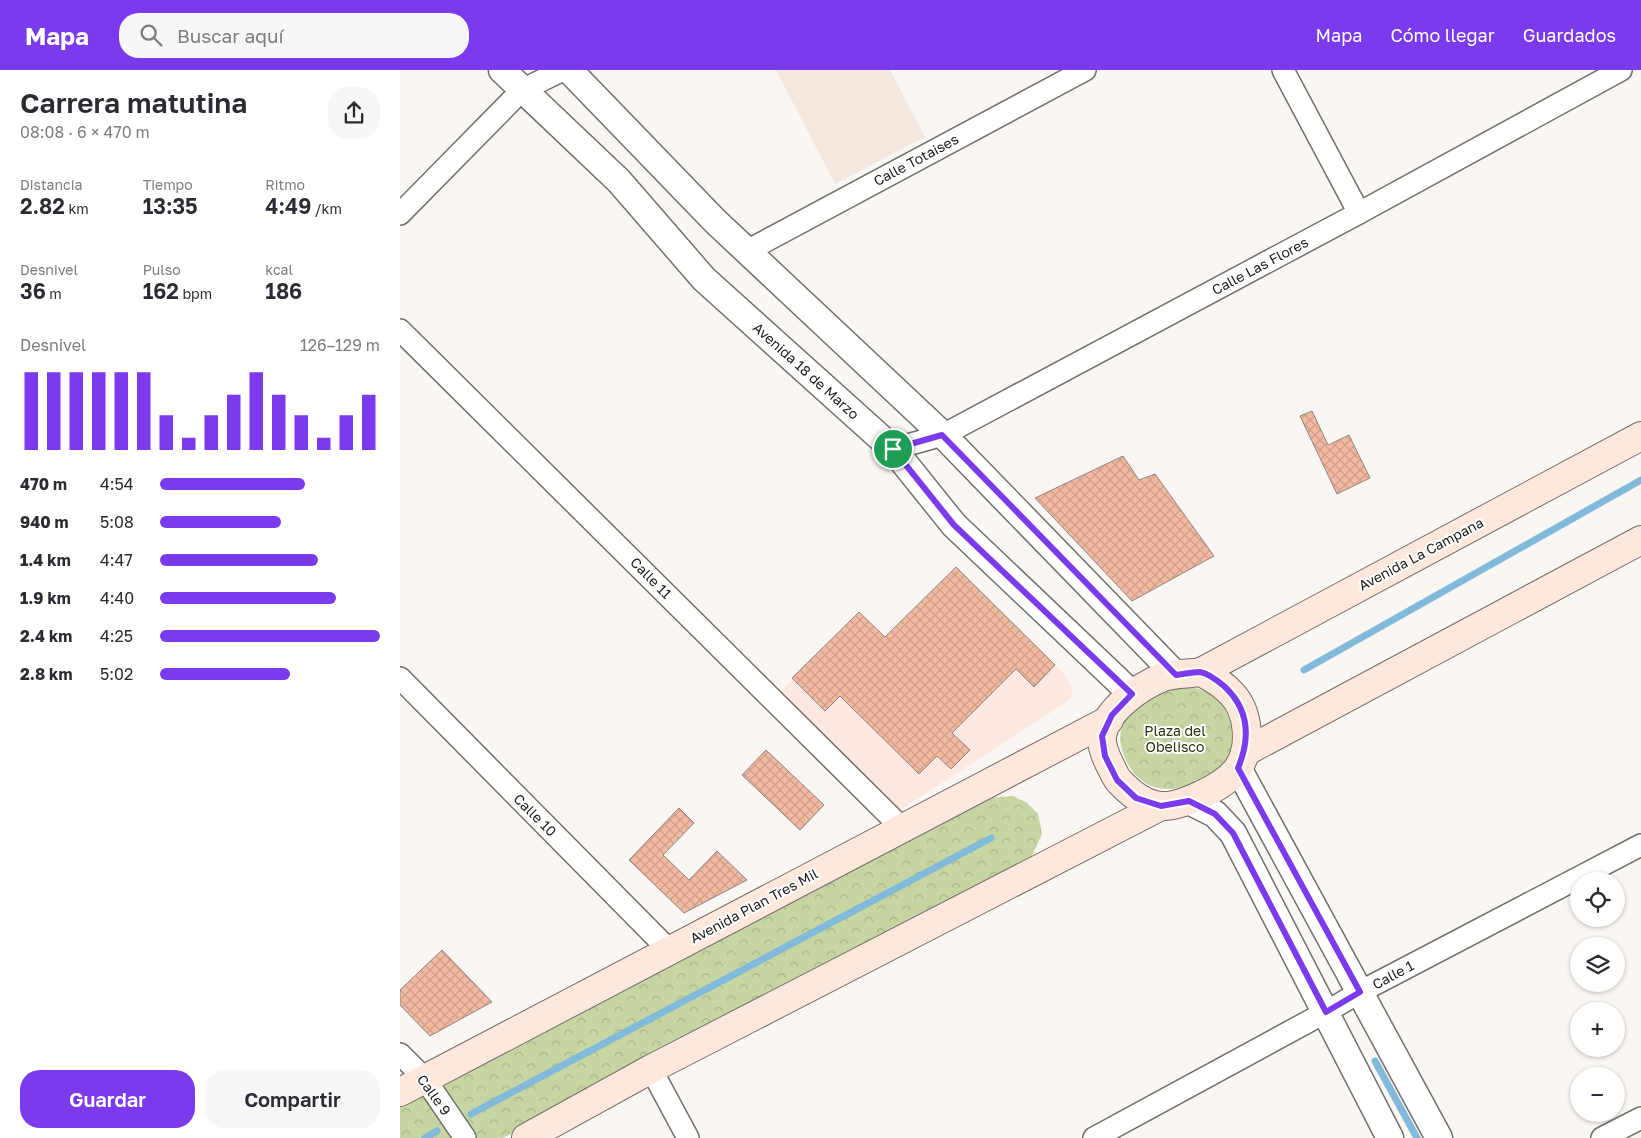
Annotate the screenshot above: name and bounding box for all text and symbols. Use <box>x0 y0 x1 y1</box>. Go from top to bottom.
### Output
search box <box>119 13 469 58</box>
text: Mapa <box>25 21 89 50</box>
icon: search <box>137 21 165 49</box>
text: Buscar aquí <box>177 24 284 47</box>
text: Mapa <box>1316 24 1362 46</box>
text: Cómo llegar <box>1390 24 1495 46</box>
text: Guardados <box>1523 24 1616 46</box>
text: Carrera matutina <box>20 86 247 119</box>
button: share <box>328 87 380 139</box>
text: 08:08 · 6 × 470 m <box>20 122 150 142</box>
street label: Calle Totaises <box>870 130 961 189</box>
text: Distancia <box>20 176 82 193</box>
text: Tiempo <box>143 176 193 193</box>
text: Ritmo <box>265 176 305 193</box>
text: 2.82 <box>20 193 65 219</box>
text: 13:35 <box>143 193 198 219</box>
text: 4:49 <box>265 193 311 219</box>
text: km <box>65 200 89 217</box>
text: /km <box>311 200 342 217</box>
street label: Calle Las Flores <box>1209 233 1311 298</box>
text: Desnivel <box>20 261 78 278</box>
text: Pulso <box>143 261 181 278</box>
text: kcal <box>265 261 293 278</box>
text: 36 <box>20 278 46 304</box>
text: 162 <box>143 278 179 304</box>
text: 186 <box>265 278 302 304</box>
text: m <box>46 285 62 302</box>
text: bpm <box>179 285 212 302</box>
street label: Avenida 18 de Marzo <box>750 319 863 423</box>
text: Desnivel <box>20 335 86 355</box>
text: 126–129 m <box>300 335 380 355</box>
pin <box>872 428 914 470</box>
icon: arrive <box>879 435 907 463</box>
text: 470 m <box>20 474 67 494</box>
text: 4:54 <box>100 474 134 494</box>
text: 940 m <box>20 512 69 532</box>
text: 5:08 <box>100 512 134 532</box>
street label: Avenida La Campana <box>1355 513 1486 594</box>
text: 1.4 km <box>20 550 71 570</box>
text: 4:47 <box>100 550 133 570</box>
street label: Calle 11 <box>627 553 676 602</box>
text: 1.9 km <box>20 588 71 608</box>
text: 4:40 <box>100 588 134 608</box>
text: 2.4 km <box>20 626 72 646</box>
text: 4:25 <box>100 626 133 646</box>
text: 2.8 km <box>20 664 72 684</box>
text: 5:02 <box>100 664 133 684</box>
park label: Plaza del Obelisco <box>1144 722 1206 755</box>
street label: Calle 10 <box>510 790 560 840</box>
street label: Avenida Plan Tres Mil <box>687 865 821 946</box>
map controls <box>1570 872 1625 1122</box>
button: locate <box>1570 872 1625 927</box>
button: layers <box>1570 937 1625 992</box>
street label: Calle 1 <box>1369 956 1417 993</box>
button: + <box>1570 1002 1625 1057</box>
button: − <box>1570 1067 1625 1122</box>
button: Guardar <box>20 1070 195 1128</box>
button: Compartir <box>205 1070 380 1128</box>
street label: Calle 9 <box>414 1071 455 1118</box>

